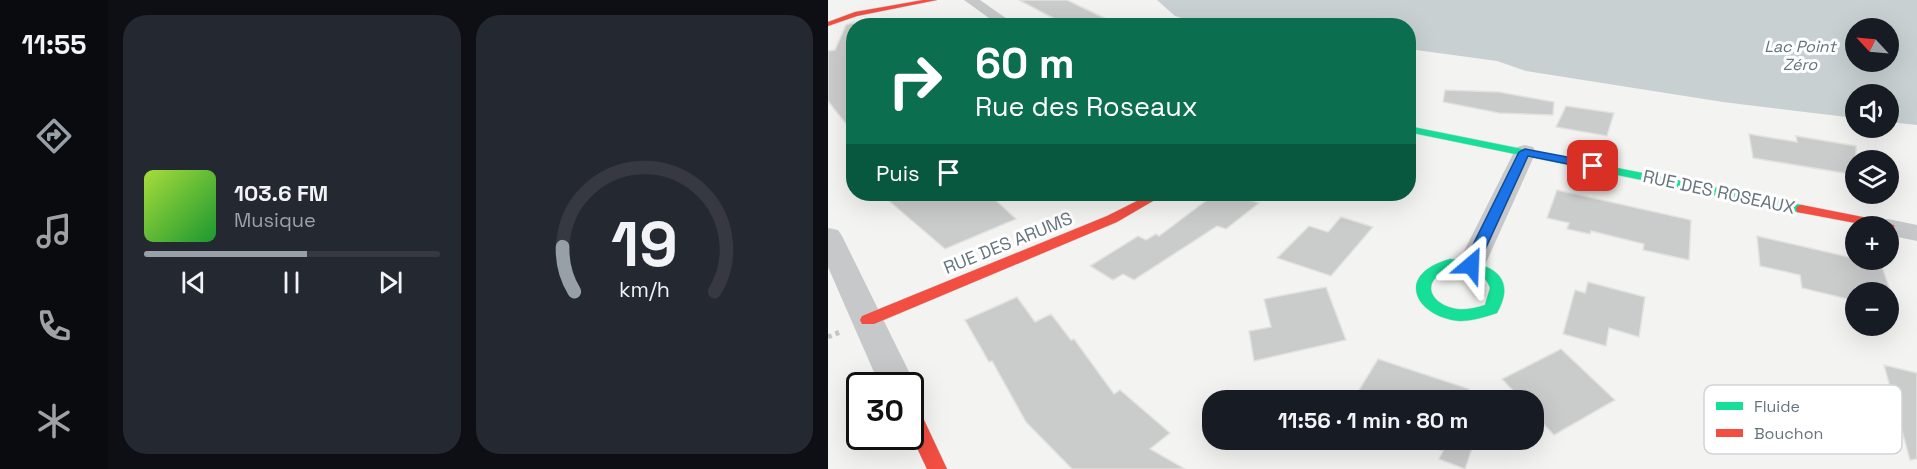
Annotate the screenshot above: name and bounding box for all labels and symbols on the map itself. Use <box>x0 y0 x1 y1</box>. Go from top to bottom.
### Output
north arrow <box>1845 18 1899 72</box>
water label: Lac Point Zéro <box>1764 36 1837 75</box>
pin <box>1567 140 1618 191</box>
street label: RUE DES ROSEAUX <box>1641 164 1797 219</box>
street label: RUE DES ARUMS <box>940 206 1076 279</box>
position arrow <box>1439 233 1503 297</box>
speed limit sign: 30 <box>846 372 924 450</box>
legend <box>1704 385 1902 454</box>
text: Fluide <box>1754 396 1800 417</box>
text: Bouchon <box>1754 423 1823 444</box>

